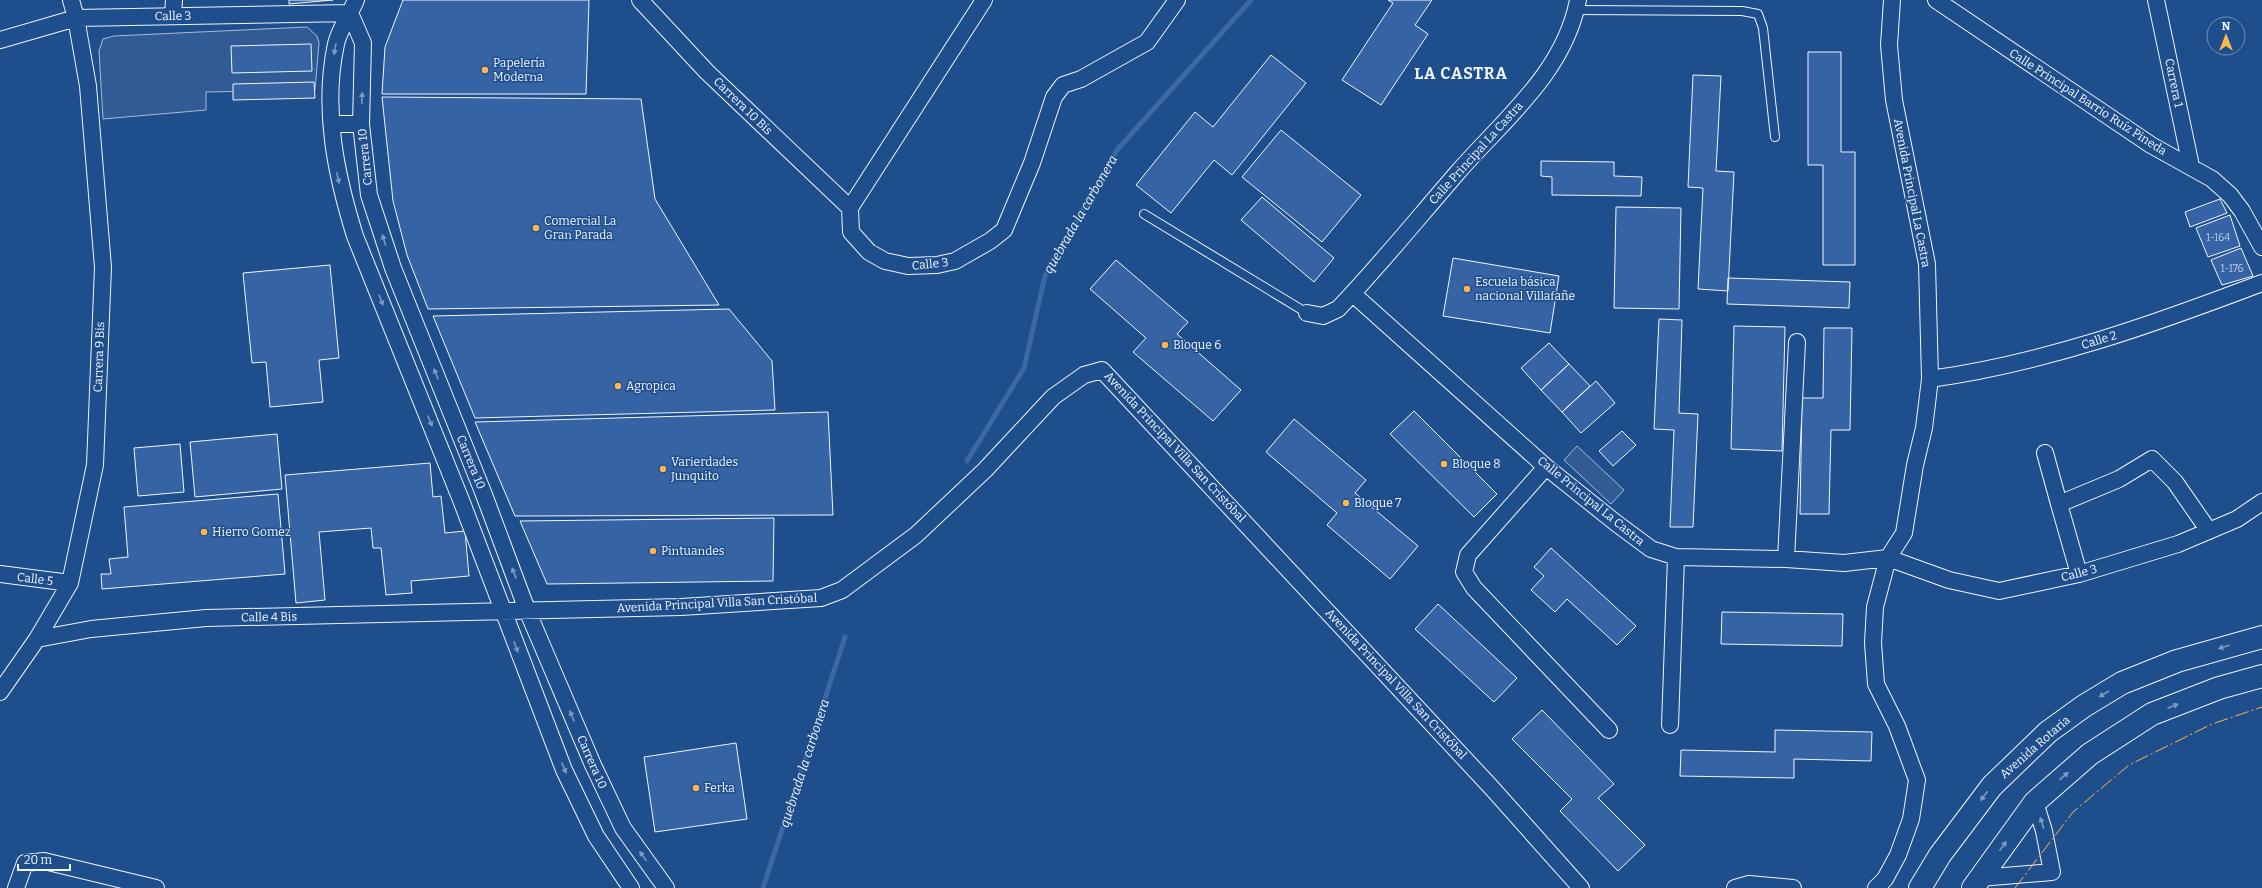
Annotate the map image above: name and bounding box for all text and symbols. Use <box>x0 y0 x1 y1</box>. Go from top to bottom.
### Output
street label: Calle 3 <box>154 9 192 23</box>
north arrow <box>2206 16 2246 56</box>
text: N <box>2222 20 2231 33</box>
one-way arrow <box>332 43 338 55</box>
street label: Calle Principal Barrio Ruíz Pineda <box>2007 46 2170 158</box>
place label: Papelería Moderna <box>493 56 546 84</box>
street label: Carrera 1 <box>2162 57 2186 109</box>
district label: LA CASTRA <box>1414 64 1508 83</box>
marker: Papelería Moderna <box>480 65 490 75</box>
street label: Carrera 10 Bis <box>711 74 776 138</box>
one-way arrow <box>358 92 365 104</box>
street label: Calle Principal La Castra <box>1426 98 1526 207</box>
street label: Avenida Principal La Castra <box>1891 117 1933 269</box>
street label: Carrera 10 <box>355 128 375 186</box>
water label: quebrada la carbonera <box>1040 153 1120 276</box>
one-way arrow <box>336 172 342 184</box>
place label: Comercial La Gran Parada <box>544 214 617 242</box>
marker: Comercial La Gran Parada <box>531 223 541 233</box>
house number: 1-164 <box>2206 232 2230 244</box>
one-way arrow <box>380 233 386 245</box>
street label: Calle 3 <box>911 255 949 273</box>
house number: 1-176 <box>2221 263 2244 275</box>
place label: Escuela básica nacional Villafañe <box>1475 275 1575 303</box>
marker: Escuela básica nacional Villafañe <box>1462 284 1472 294</box>
one-way arrow <box>378 295 384 306</box>
street label: Carrera 9 Bis <box>91 321 107 393</box>
street label: Calle 2 <box>2080 328 2118 352</box>
place label: Bloque 6 <box>1173 338 1221 352</box>
marker: Bloque 6 <box>1160 340 1170 350</box>
one-way arrow <box>432 367 438 379</box>
street label: Avenida Principal Villa San Cristóbal <box>1101 369 1249 526</box>
place label: Agropica <box>626 379 676 393</box>
marker: Agropica <box>613 381 623 391</box>
one-way arrow <box>427 416 433 428</box>
street label: Carrera 10 <box>454 433 488 491</box>
street label: Calle Principal La Castra <box>1535 454 1648 549</box>
place label: Varierdades Junquito <box>670 455 738 483</box>
place label: Bloque 8 <box>1452 457 1501 471</box>
marker: Bloque 8 <box>1439 459 1449 469</box>
marker: Varierdades Junquito <box>658 464 668 474</box>
place label: Bloque 7 <box>1354 496 1401 510</box>
marker: Bloque 7 <box>1341 498 1351 508</box>
place label: Hierro Gomez <box>212 525 291 539</box>
marker: Hierro Gomez <box>199 527 209 537</box>
place label: Pintuandes <box>661 544 725 558</box>
marker: Pintuandes <box>648 546 658 556</box>
street label: Calle 3 <box>2059 561 2099 585</box>
one-way arrow <box>510 567 516 579</box>
street label: Calle 5 <box>16 570 54 588</box>
street label: Avenida Principal Villa San Cristóbal <box>616 591 818 615</box>
street label: Avenida Principal Villa San Cristóbal <box>1322 606 1470 763</box>
street label: Calle 4 Bis <box>241 610 297 624</box>
one-way arrow <box>514 641 520 653</box>
one-way arrow <box>2218 644 2230 650</box>
one-way arrow <box>2098 690 2110 697</box>
water label: quebrada la carbonera <box>777 697 832 829</box>
one-way arrow <box>2167 702 2179 708</box>
one-way arrow <box>569 711 575 722</box>
street label: Avenida Rotaria <box>1997 713 2073 781</box>
street label: Carrera 10 <box>574 733 610 791</box>
one-way arrow <box>561 762 567 774</box>
one-way arrow <box>2059 771 2069 780</box>
place label: Ferka <box>704 781 735 795</box>
marker: Ferka <box>691 783 701 793</box>
one-way arrow <box>1980 791 1988 801</box>
one-way arrow <box>2039 817 2045 829</box>
one-way arrow <box>1999 841 2007 851</box>
scale bar <box>18 846 70 872</box>
one-way arrow <box>639 851 647 862</box>
text: 20 m <box>24 853 53 867</box>

